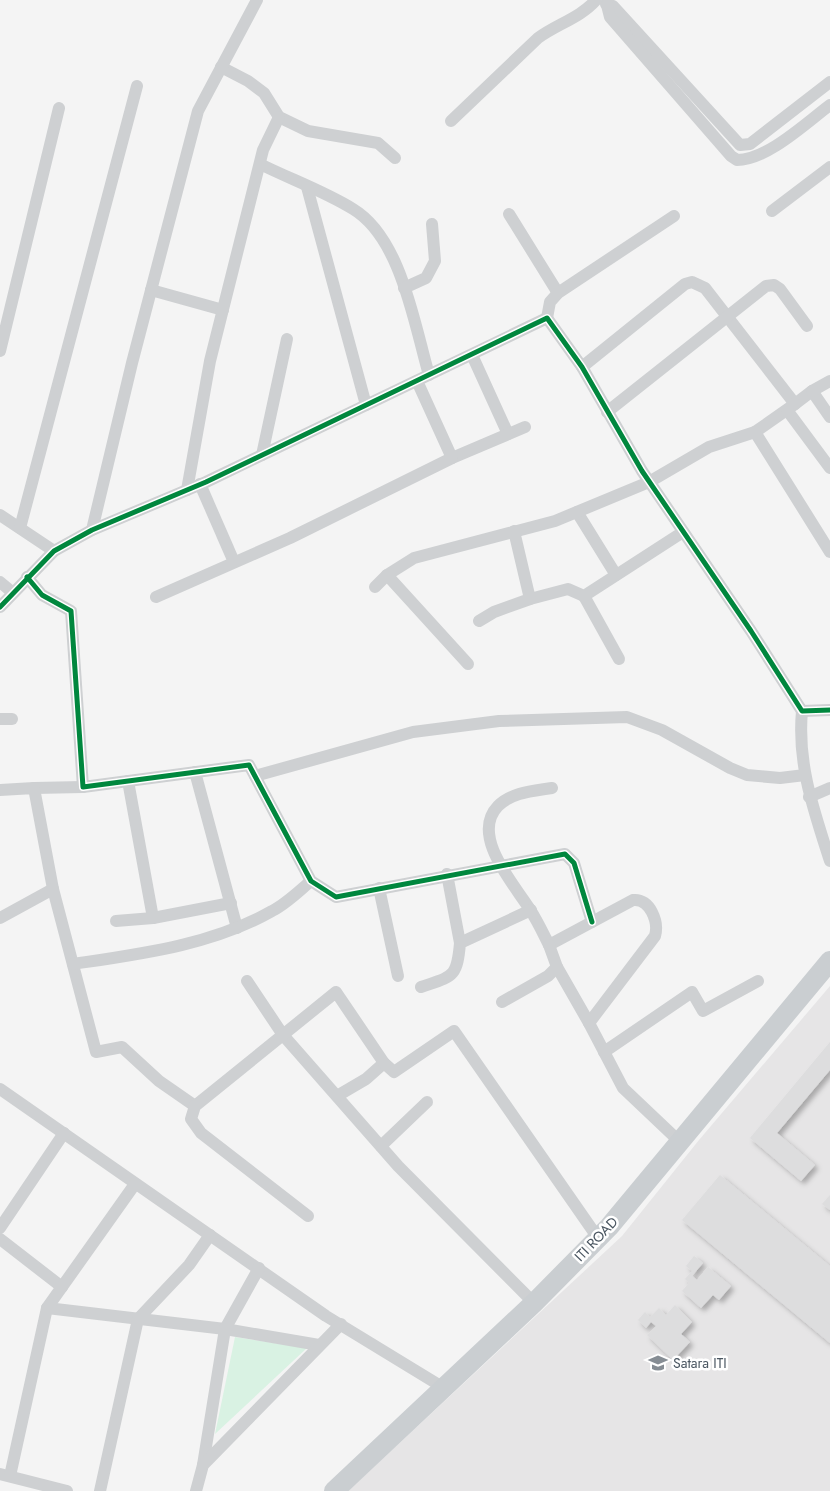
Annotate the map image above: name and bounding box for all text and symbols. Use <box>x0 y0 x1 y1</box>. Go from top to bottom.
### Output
street label: ITI ROAD <box>570 1212 622 1266</box>
school or university icon: Satara ITI <box>647 1352 669 1374</box>
place label: Satara ITI <box>673 1353 727 1373</box>

